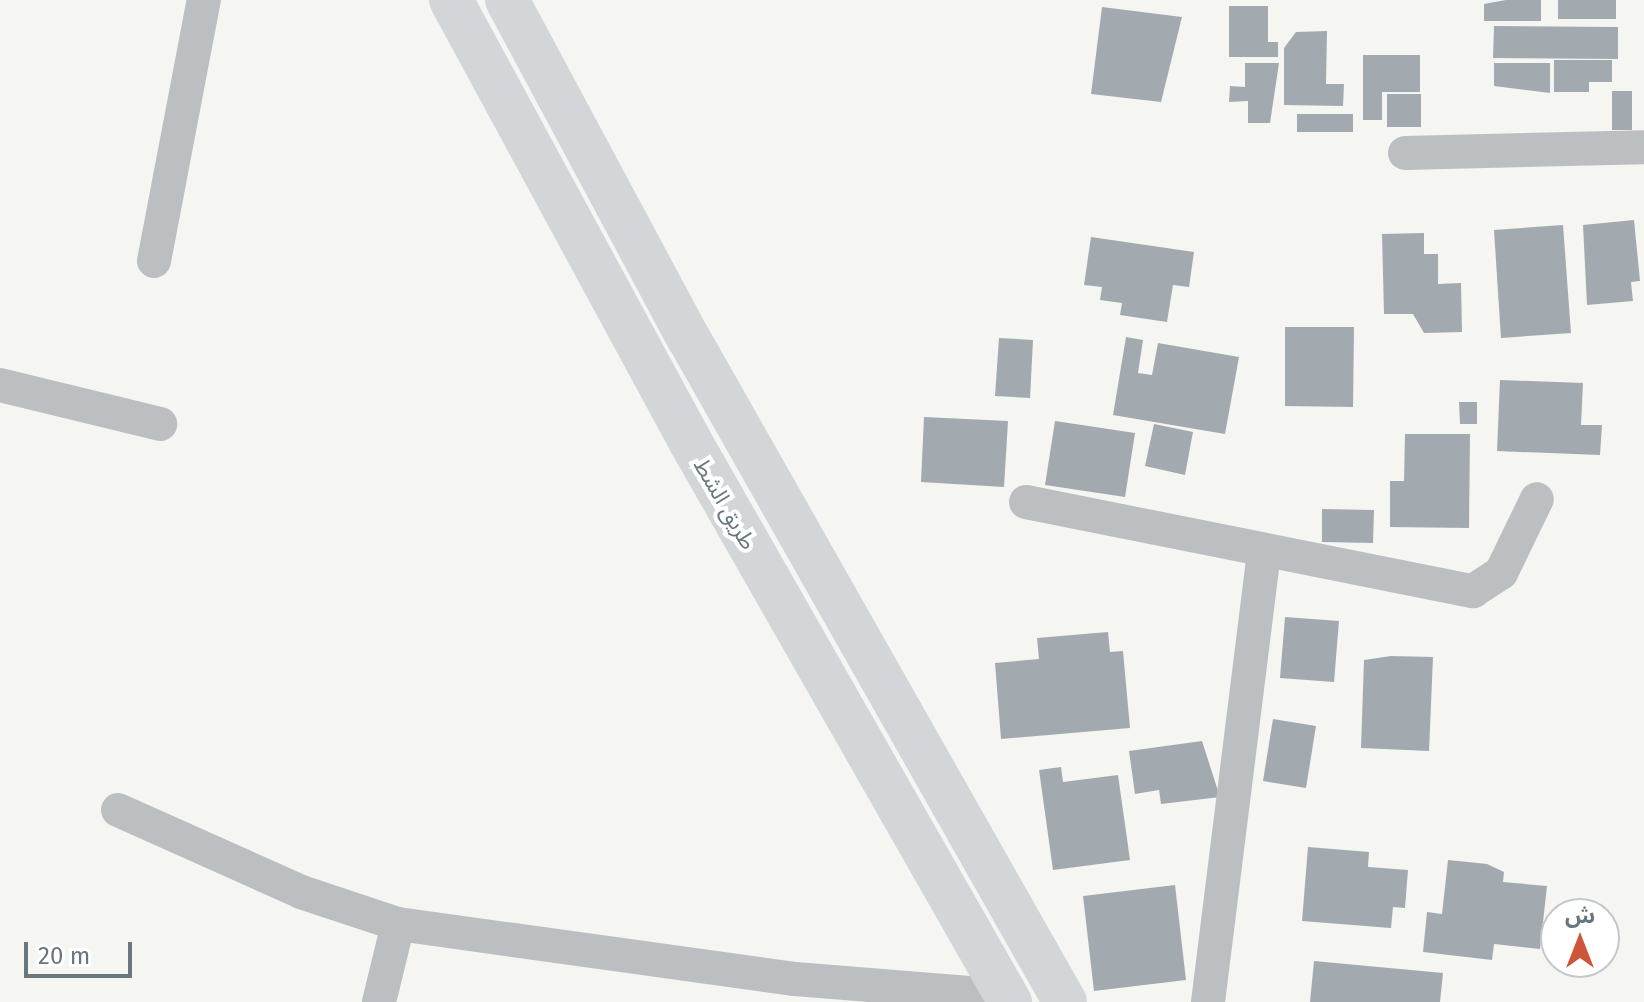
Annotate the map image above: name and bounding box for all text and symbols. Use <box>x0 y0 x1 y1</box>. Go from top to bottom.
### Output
street label: طريق الشط <box>688 454 762 554</box>
north arrow <box>1540 898 1620 978</box>
text: ش <box>1565 902 1595 929</box>
scale bar <box>28 926 136 976</box>
text: 20 m <box>38 942 90 970</box>

